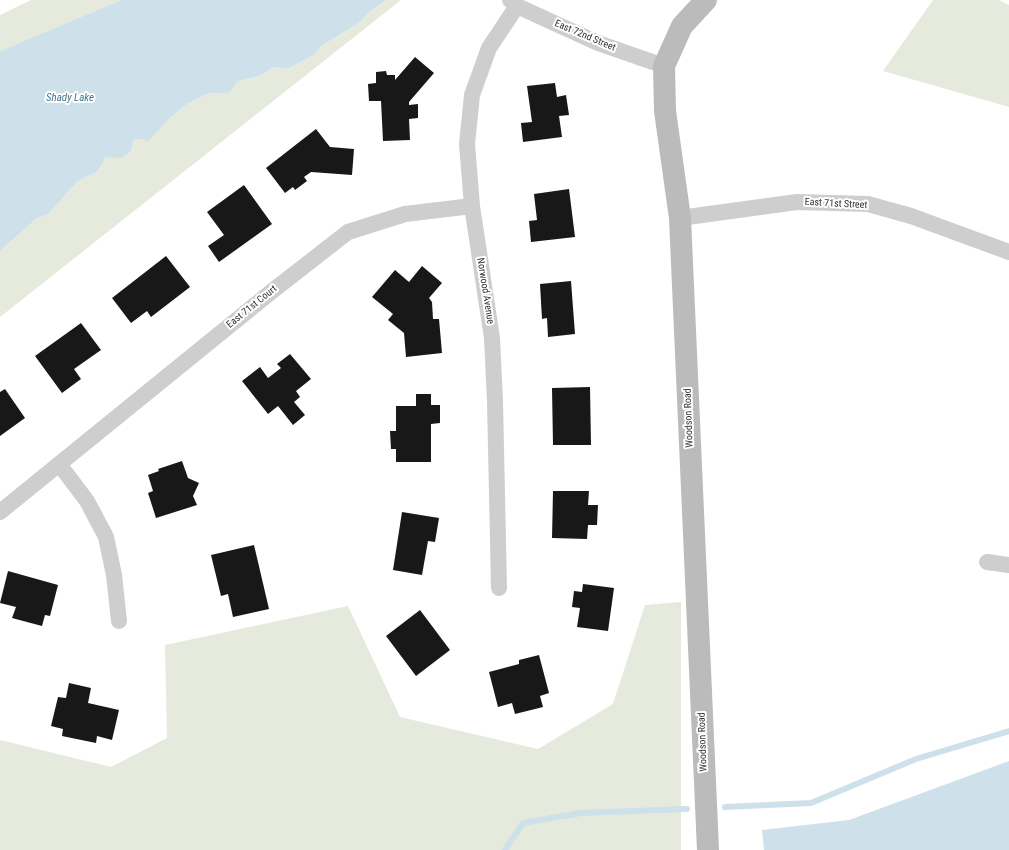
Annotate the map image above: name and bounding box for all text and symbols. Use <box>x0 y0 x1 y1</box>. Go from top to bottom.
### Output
street label: East 72nd Street <box>553 18 617 54</box>
water label: Shady Lake <box>46 91 94 105</box>
street label: East 71st Street <box>804 196 868 212</box>
street label: Norwood Avenue <box>474 257 496 325</box>
street label: East 71st Court <box>225 283 279 331</box>
street label: Woodson Road <box>682 388 696 448</box>
street label: Woodson Road <box>696 712 710 772</box>

